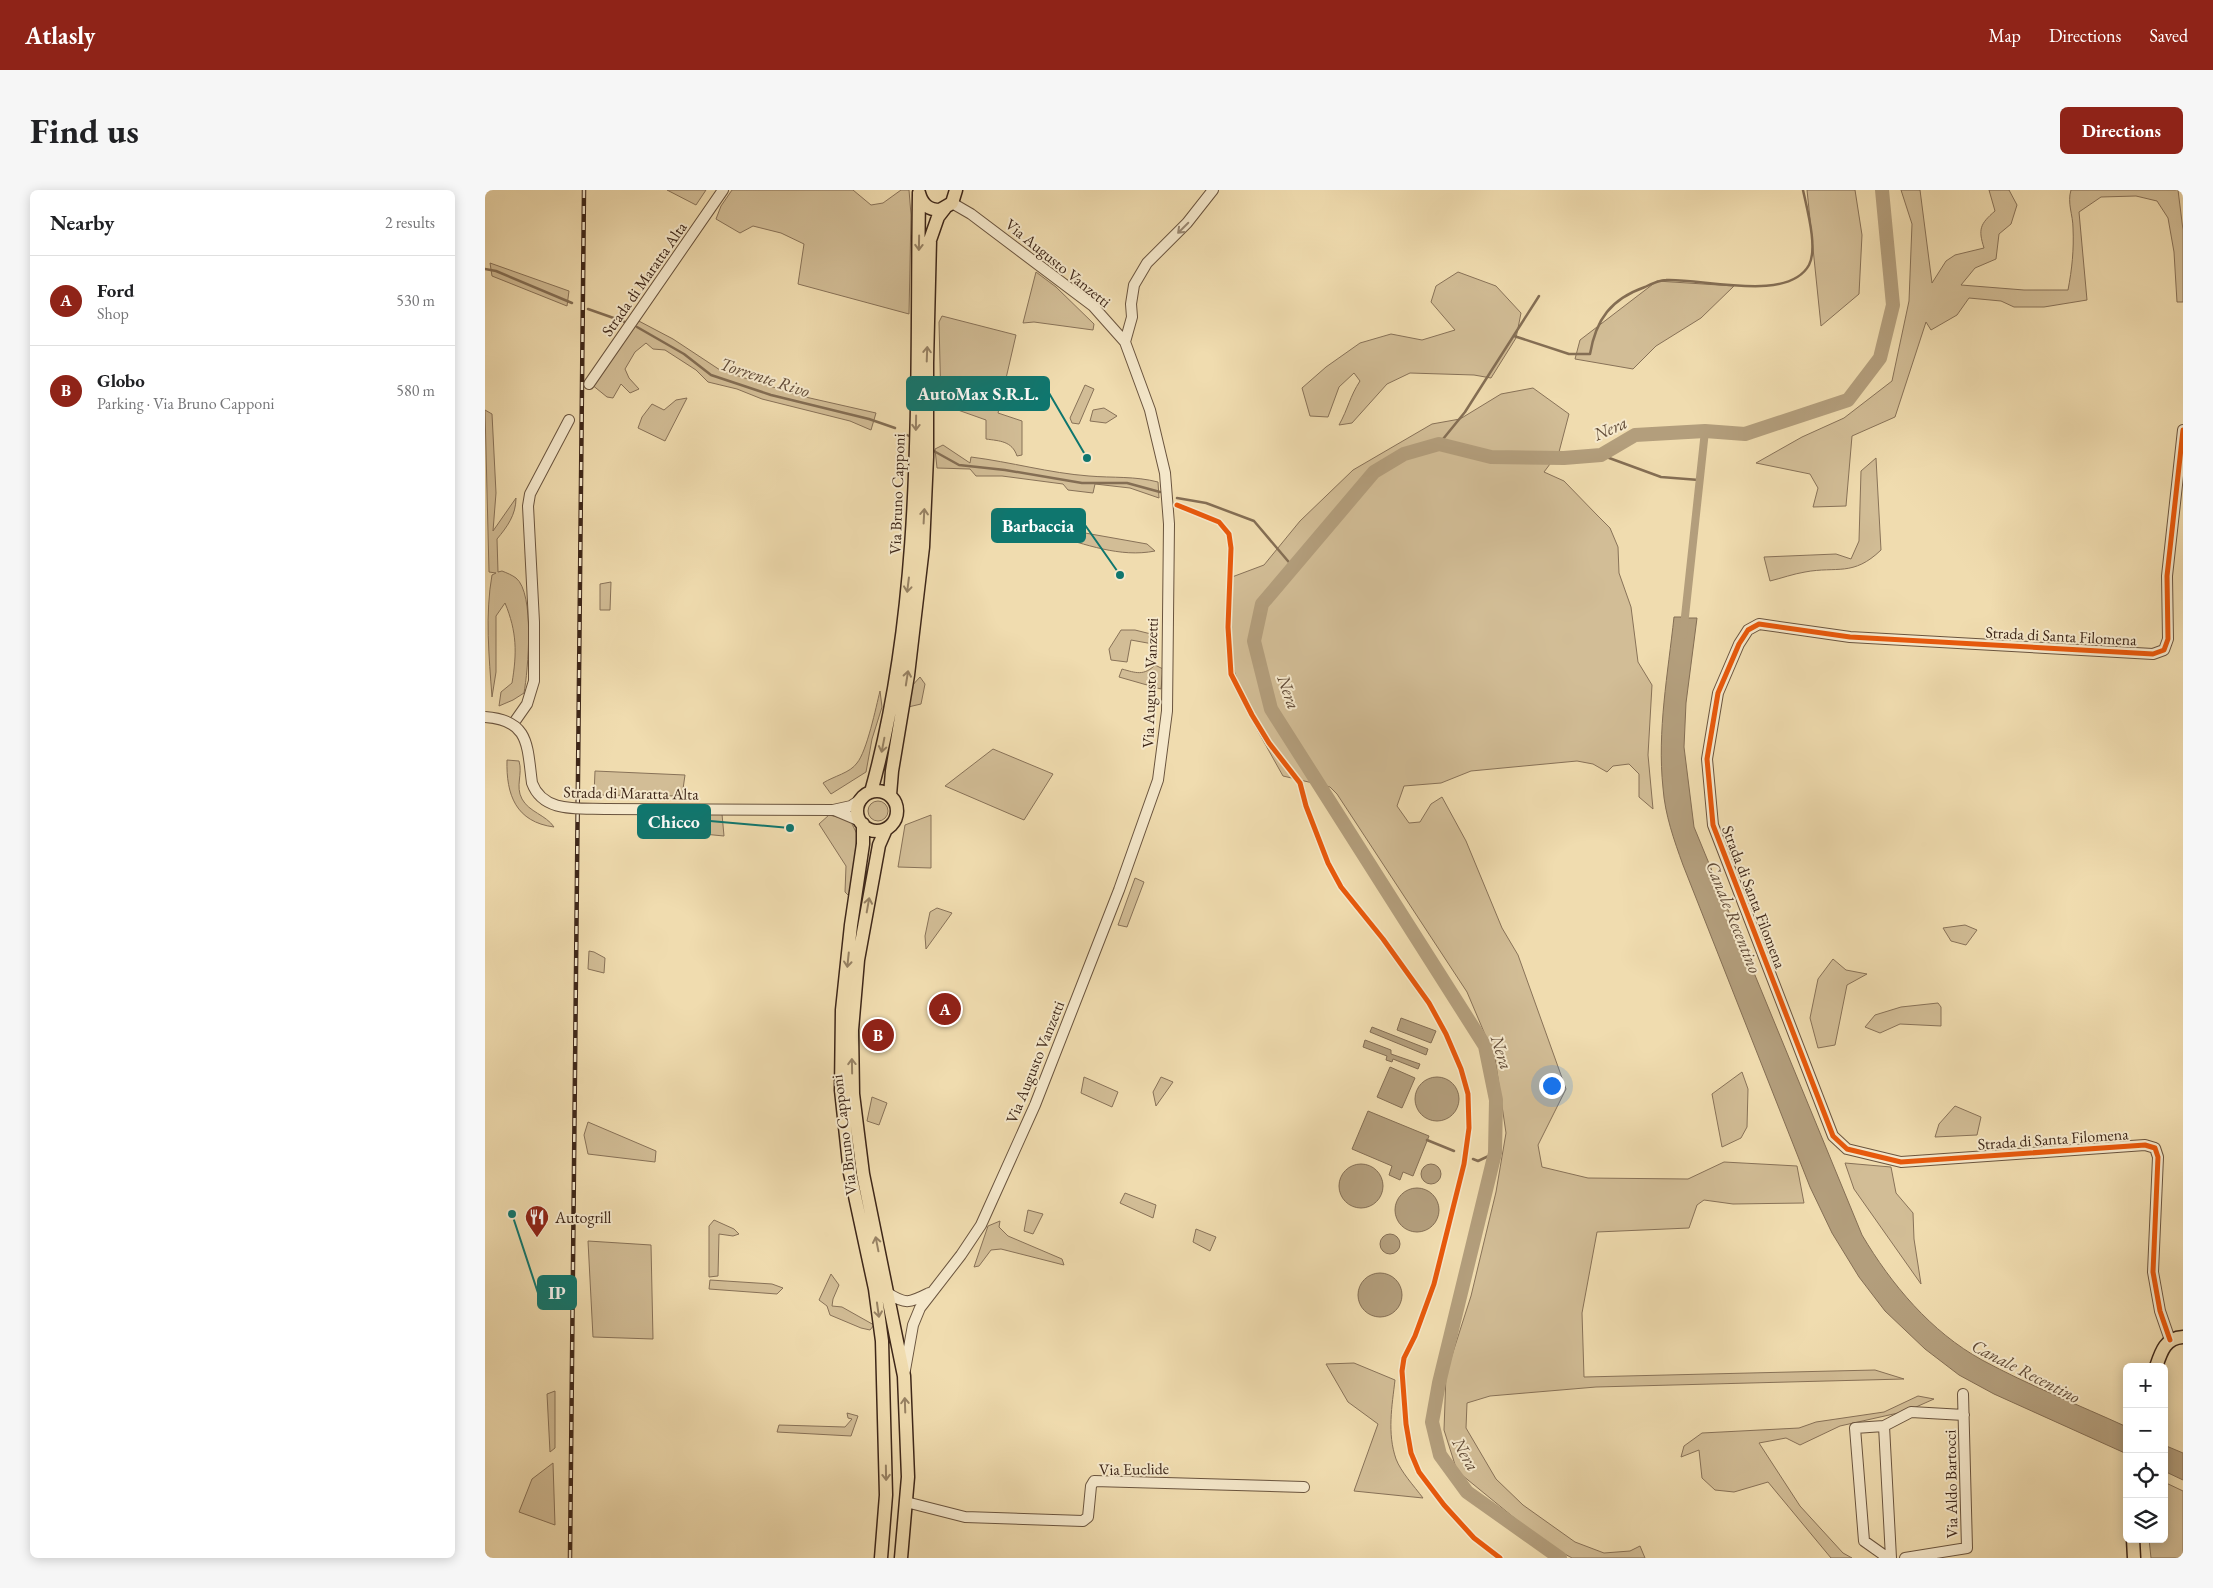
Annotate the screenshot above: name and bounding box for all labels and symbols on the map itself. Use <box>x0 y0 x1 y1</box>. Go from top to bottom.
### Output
street label: Via Augusto Vanzetti <box>1001 214 1115 312</box>
street label: Strada di Maratta Alta <box>597 217 692 340</box>
one-way arrow <box>1177 221 1189 233</box>
one-way arrow <box>914 235 923 251</box>
one-way arrow <box>922 346 932 362</box>
water label: Torrente Rivo <box>717 352 813 402</box>
callout: AutoMax S.R.L. <box>907 377 1049 410</box>
text: AutoMax S.R.L. <box>916 382 1039 405</box>
water label: Nera <box>1588 410 1631 446</box>
one-way arrow <box>911 414 921 431</box>
street label: Via Bruno Capponi <box>884 433 910 555</box>
one-way arrow <box>920 508 929 524</box>
callout: Barbaccia <box>992 509 1085 542</box>
text: Barbaccia <box>1002 514 1074 537</box>
one-way arrow <box>903 577 913 593</box>
street label: Via Augusto Vanzetti <box>1137 617 1163 749</box>
street label: Strada di Santa Filomena <box>1985 622 2138 650</box>
one-way arrow <box>902 670 912 686</box>
water label: Nera <box>1272 671 1306 712</box>
one-way arrow <box>877 737 887 753</box>
street label: Strada di Maratta Alta <box>563 781 699 805</box>
callout: Chicco <box>638 805 710 838</box>
text: Chicco <box>648 810 700 833</box>
street label: Strada di Santa Filomena <box>1717 823 1791 972</box>
water label: Canale Recentino <box>1701 858 1767 977</box>
one-way arrow <box>863 897 873 913</box>
one-way arrow <box>843 951 852 967</box>
pin: A <box>929 990 961 1028</box>
street label: Via Augusto Vanzetti <box>1001 998 1069 1126</box>
pin: B <box>862 1016 894 1054</box>
water label: Nera <box>1485 1031 1518 1072</box>
one-way arrow <box>847 1059 857 1075</box>
street label: Via Bruno Capponi <box>826 1073 862 1196</box>
your location <box>1539 1073 1565 1099</box>
street label: Strada di Santa Filomena <box>1977 1123 2130 1155</box>
restaurant icon: Autogrill <box>524 1204 550 1238</box>
place label: Autogrill <box>554 1207 612 1228</box>
one-way arrow <box>871 1237 881 1253</box>
callout: IP <box>538 1276 576 1309</box>
text: IP <box>548 1281 566 1304</box>
one-way arrow <box>873 1302 883 1318</box>
water label: Canale Recentino <box>1968 1334 2084 1408</box>
one-way arrow <box>901 1397 910 1413</box>
street label: Via Aldo Bartocci <box>1940 1429 1962 1539</box>
water label: Nera <box>1447 1432 1485 1475</box>
street label: Via Euclide <box>1099 1458 1169 1480</box>
one-way arrow <box>881 1464 890 1480</box>

